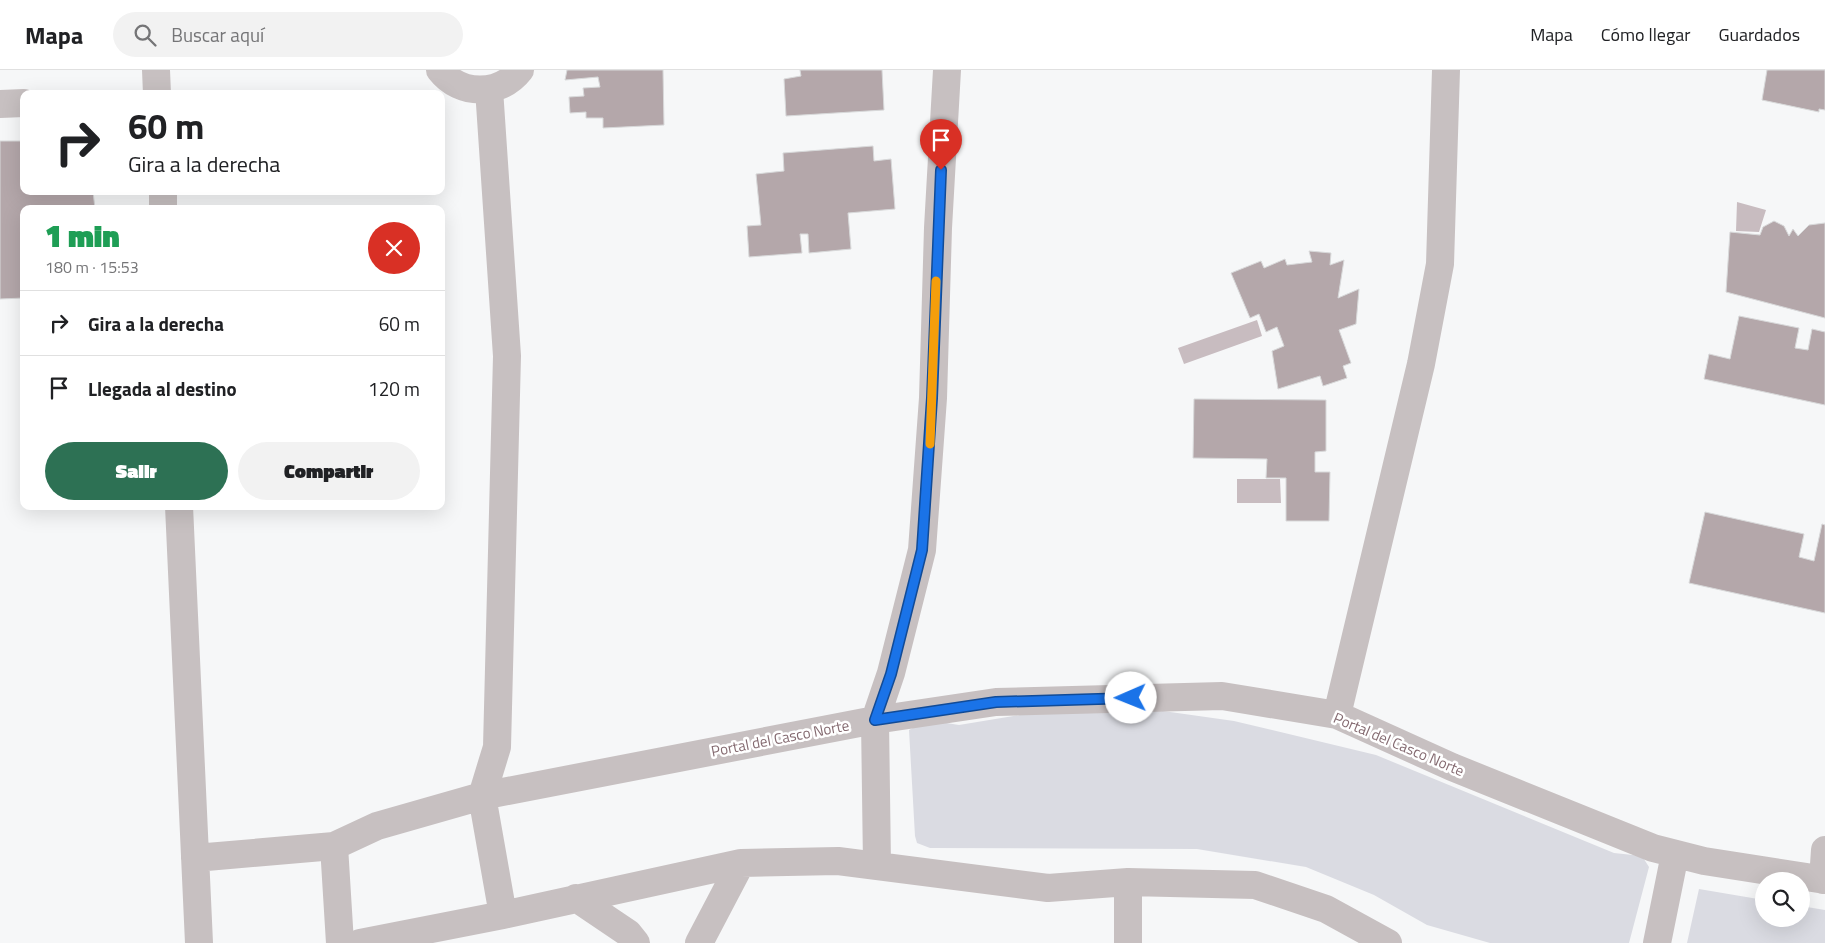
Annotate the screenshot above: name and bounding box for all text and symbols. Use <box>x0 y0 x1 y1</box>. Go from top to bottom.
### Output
search box <box>113 12 463 57</box>
text: Mapa <box>25 17 83 53</box>
text: Buscar aquí <box>171 20 264 49</box>
icon: search <box>131 21 159 49</box>
text: Mapa <box>1530 21 1573 48</box>
text: Cómo llegar <box>1601 21 1690 48</box>
text: Guardados <box>1718 21 1800 48</box>
text: 60 m <box>128 99 204 153</box>
icon: right <box>45 110 110 175</box>
pin <box>920 119 962 170</box>
icon: arrive <box>927 126 955 154</box>
text: Gira a la derecha <box>128 147 280 181</box>
text: 1 min <box>45 213 120 259</box>
button: close <box>368 222 420 274</box>
text: 180 m · 15:53 <box>45 255 139 279</box>
icon: right <box>45 309 73 337</box>
text: Gira a la derecha <box>88 309 224 338</box>
text: 60 m <box>379 309 420 338</box>
icon: arrive <box>45 374 73 402</box>
text: Llegada al destino <box>88 374 237 403</box>
text: 120 m <box>368 374 420 403</box>
button: Salir <box>45 442 228 500</box>
button: Compartir <box>238 442 420 500</box>
position arrow <box>1104 671 1156 723</box>
street label: Portal del Casco Norte <box>1330 706 1468 782</box>
street label: Portal del Casco Norte <box>709 713 851 763</box>
map controls <box>1755 872 1810 927</box>
button: search <box>1755 872 1810 927</box>

